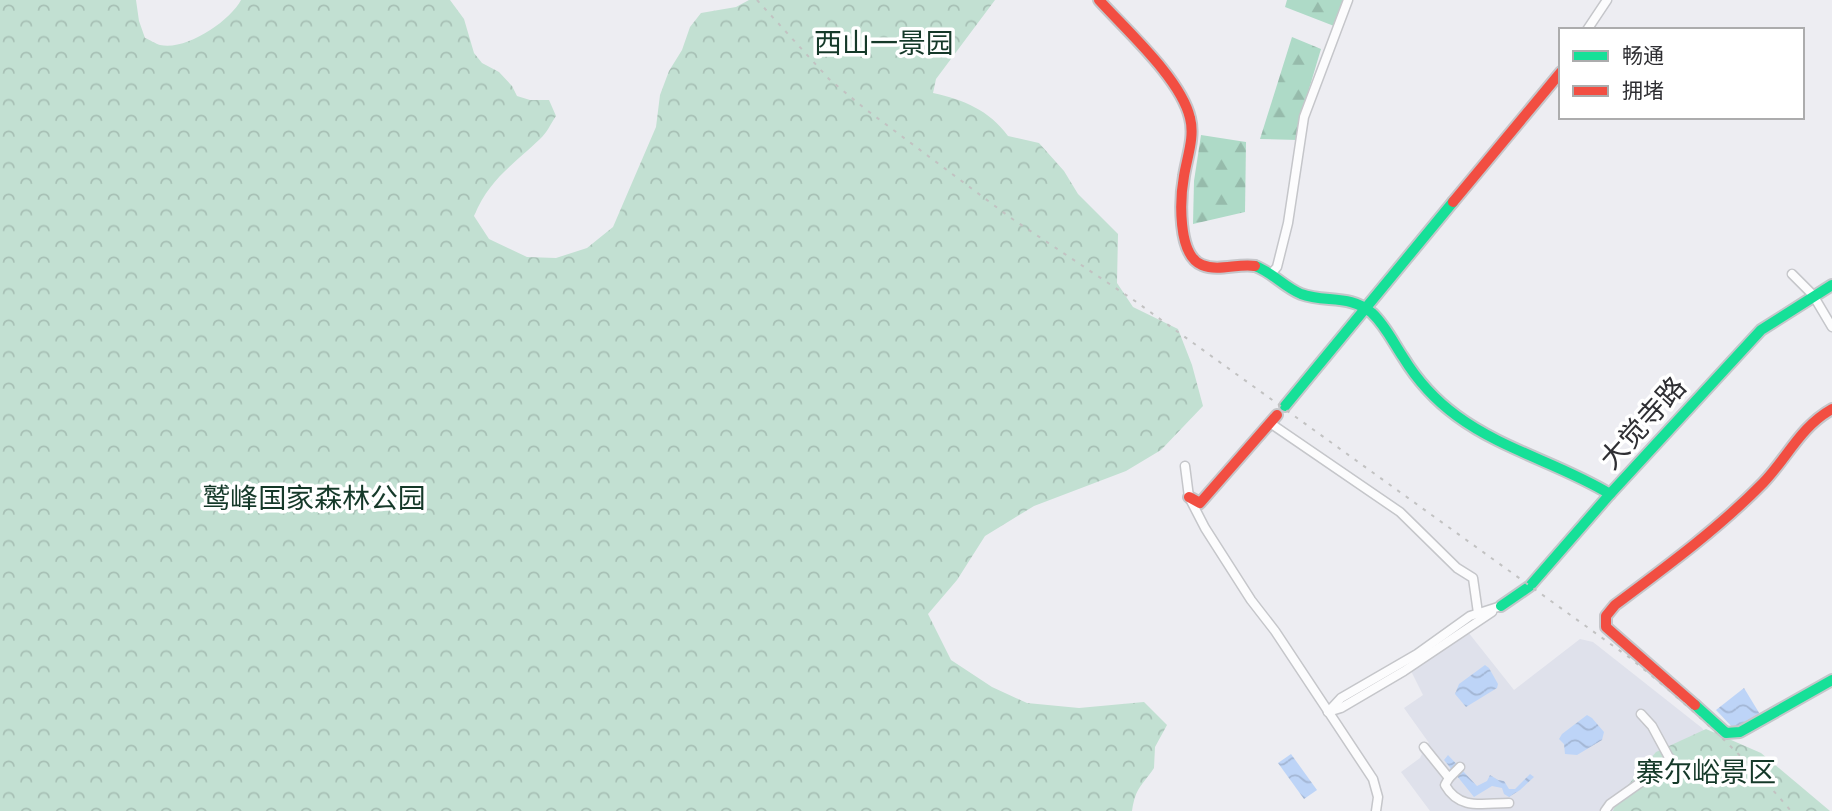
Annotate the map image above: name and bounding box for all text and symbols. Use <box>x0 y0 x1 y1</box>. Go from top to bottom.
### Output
park label: 西山一景园 <box>814 23 954 64</box>
legend <box>1559 28 1804 119</box>
text: 畅通 <box>1622 41 1664 71</box>
text: 拥堵 <box>1622 76 1664 106</box>
street label: 大觉寺路 <box>1590 368 1696 478</box>
park label: 鹫峰国家森林公园 <box>202 478 426 519</box>
park label: 寨尔峪景区 <box>1636 752 1776 793</box>

